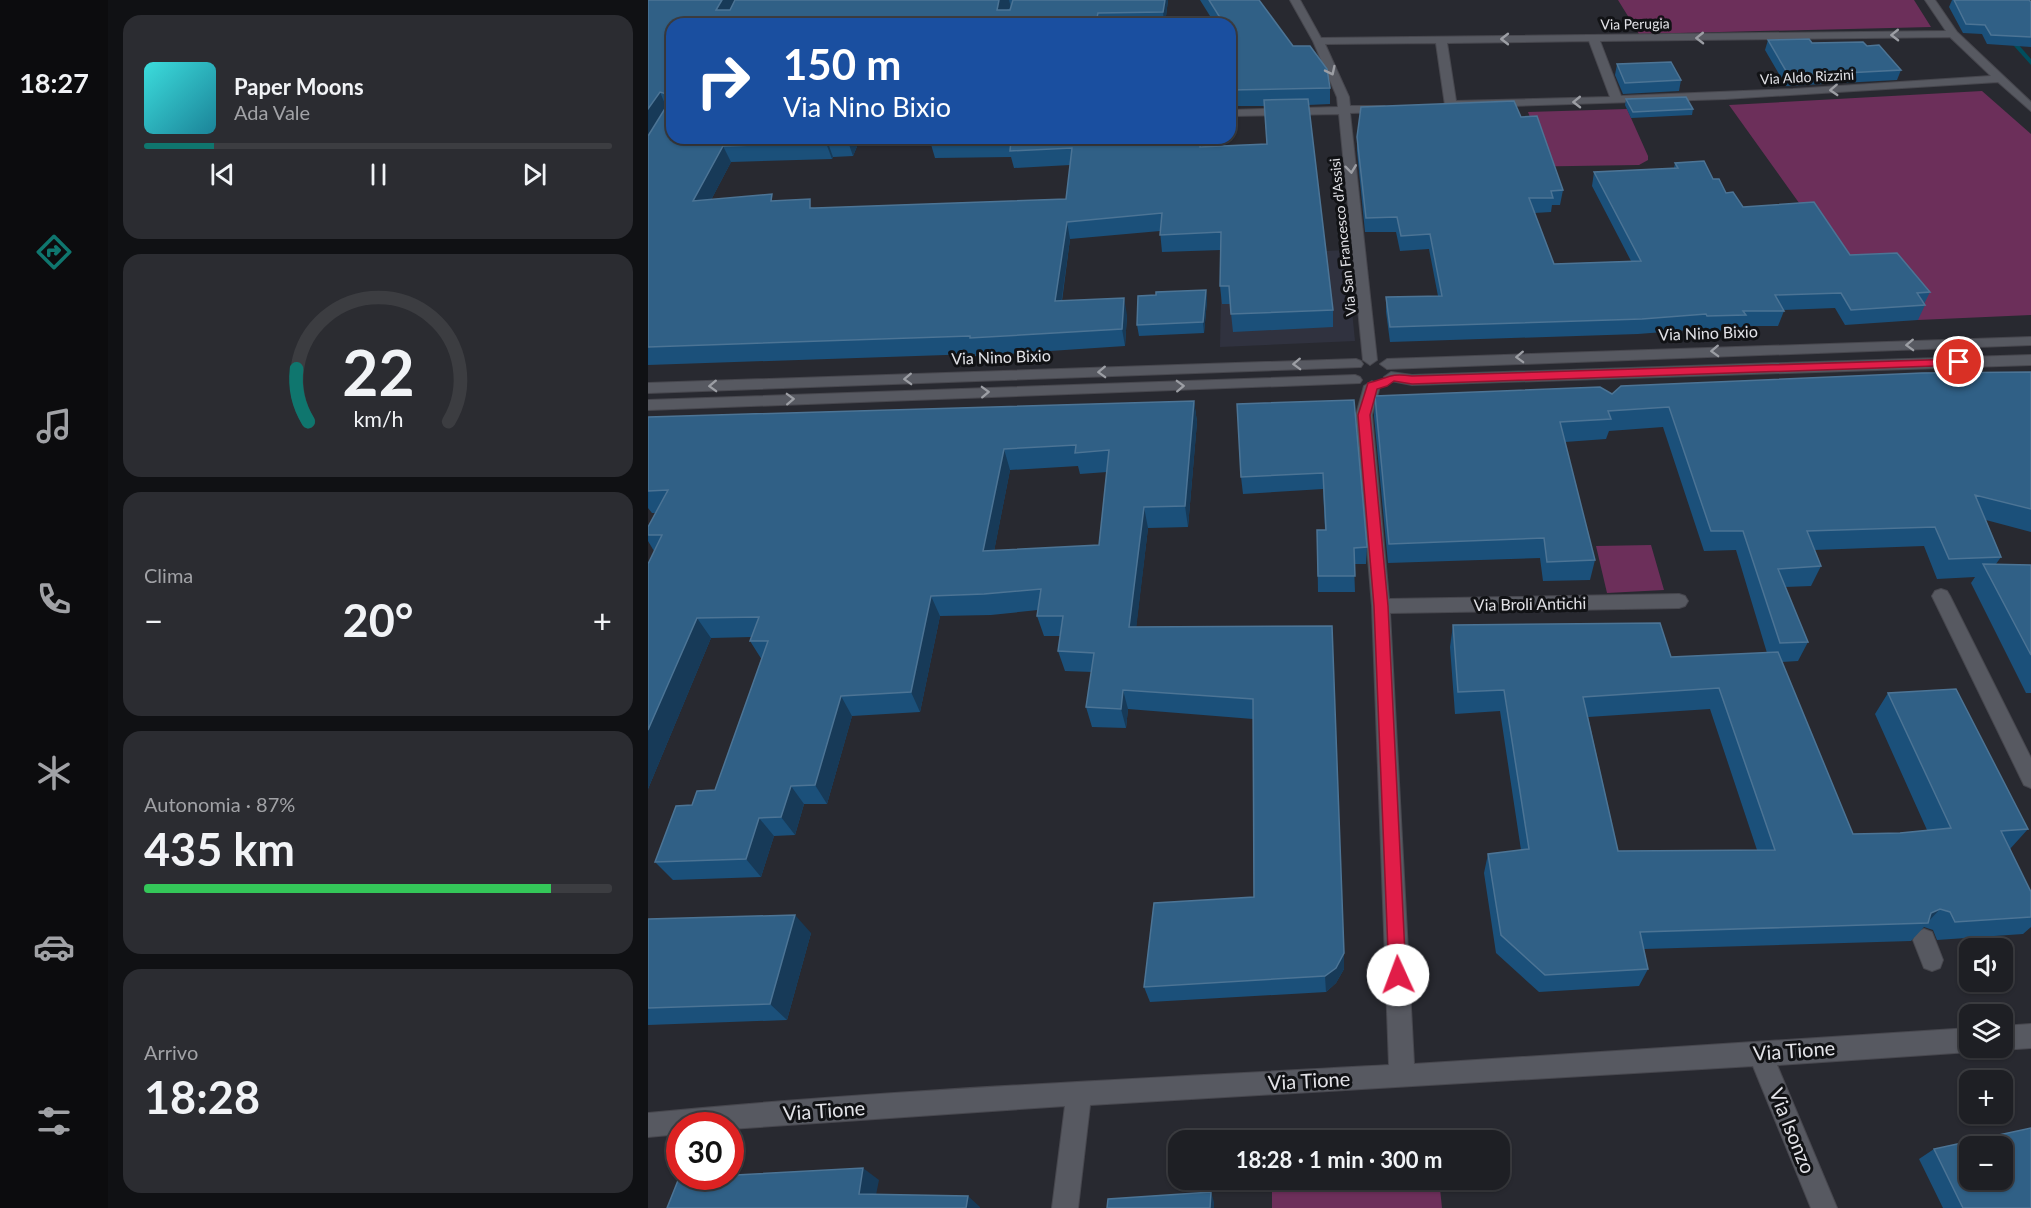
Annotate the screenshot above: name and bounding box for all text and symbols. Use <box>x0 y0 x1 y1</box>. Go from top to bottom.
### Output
street label: Via Perugia <box>1600 14 1670 33</box>
one-way arrow <box>1890 28 1899 41</box>
one-way arrow <box>1695 32 1704 44</box>
one-way arrow <box>1500 33 1509 45</box>
text: 150 m <box>783 39 901 89</box>
icon: right <box>684 42 762 120</box>
one-way arrow <box>1323 64 1335 75</box>
text: 18:27 <box>19 66 89 99</box>
street label: Via Aldo Rizzini <box>1759 66 1854 87</box>
text: Paper Moons <box>234 73 364 100</box>
one-way arrow <box>1830 84 1839 97</box>
text: Via Nino Bixio <box>783 90 951 123</box>
one-way arrow <box>1572 95 1581 108</box>
text: Ada Vale <box>234 100 310 124</box>
street label: Via San Francesco d'Assisi <box>1326 157 1359 317</box>
icon: previous <box>206 158 239 191</box>
icon: pause <box>362 158 395 191</box>
icon: next <box>518 158 551 191</box>
one-way arrow <box>1345 164 1357 173</box>
icon: directions <box>33 231 75 273</box>
street label: Via Nino Bixio <box>1658 321 1758 344</box>
text: 22 <box>342 335 414 410</box>
pin <box>1933 336 1984 387</box>
one-way arrow <box>1905 338 1914 351</box>
street label: Via Nino Bixio <box>951 345 1051 368</box>
one-way arrow <box>1710 345 1719 357</box>
icon: arrive <box>1942 345 1975 378</box>
one-way arrow <box>1515 351 1524 363</box>
one-way arrow <box>1293 358 1302 371</box>
one-way arrow <box>1098 365 1107 378</box>
one-way arrow <box>903 372 912 385</box>
one-way arrow <box>708 379 717 392</box>
one-way arrow <box>1176 379 1185 392</box>
one-way arrow <box>981 386 990 399</box>
one-way arrow <box>786 393 795 406</box>
icon: music <box>33 405 75 447</box>
text: km/h <box>353 407 403 433</box>
text: Clima <box>144 563 193 587</box>
icon: phone <box>33 578 75 620</box>
text: 20° <box>343 593 413 647</box>
street label: Via Broli Antichi <box>1474 593 1586 614</box>
text: − <box>144 600 163 640</box>
text: + <box>593 600 612 640</box>
icon: climate <box>33 752 75 794</box>
text: Autonomia · 87% <box>144 792 295 816</box>
text: 435 km <box>144 822 295 876</box>
icon: car <box>33 926 75 968</box>
map controls <box>1959 938 2013 1190</box>
button: sound <box>1959 938 2013 992</box>
position arrow <box>1366 943 1430 1007</box>
button: layers <box>1959 1004 2013 1058</box>
street label: Via Tione <box>1752 1035 1836 1065</box>
text: Arrivo <box>144 1040 198 1064</box>
street label: Via Tione <box>1267 1066 1351 1094</box>
text: 18:28 <box>144 1070 260 1124</box>
button: + <box>1959 1070 2013 1124</box>
street label: Via Isonzo <box>1765 1084 1821 1177</box>
street label: Via Tione <box>782 1095 866 1125</box>
icon: filters <box>33 1100 75 1142</box>
speed limit sign: 30 <box>666 1112 744 1190</box>
button: − <box>1959 1136 2013 1190</box>
text: 18:28 · 1 min · 300 m <box>1236 1146 1442 1173</box>

